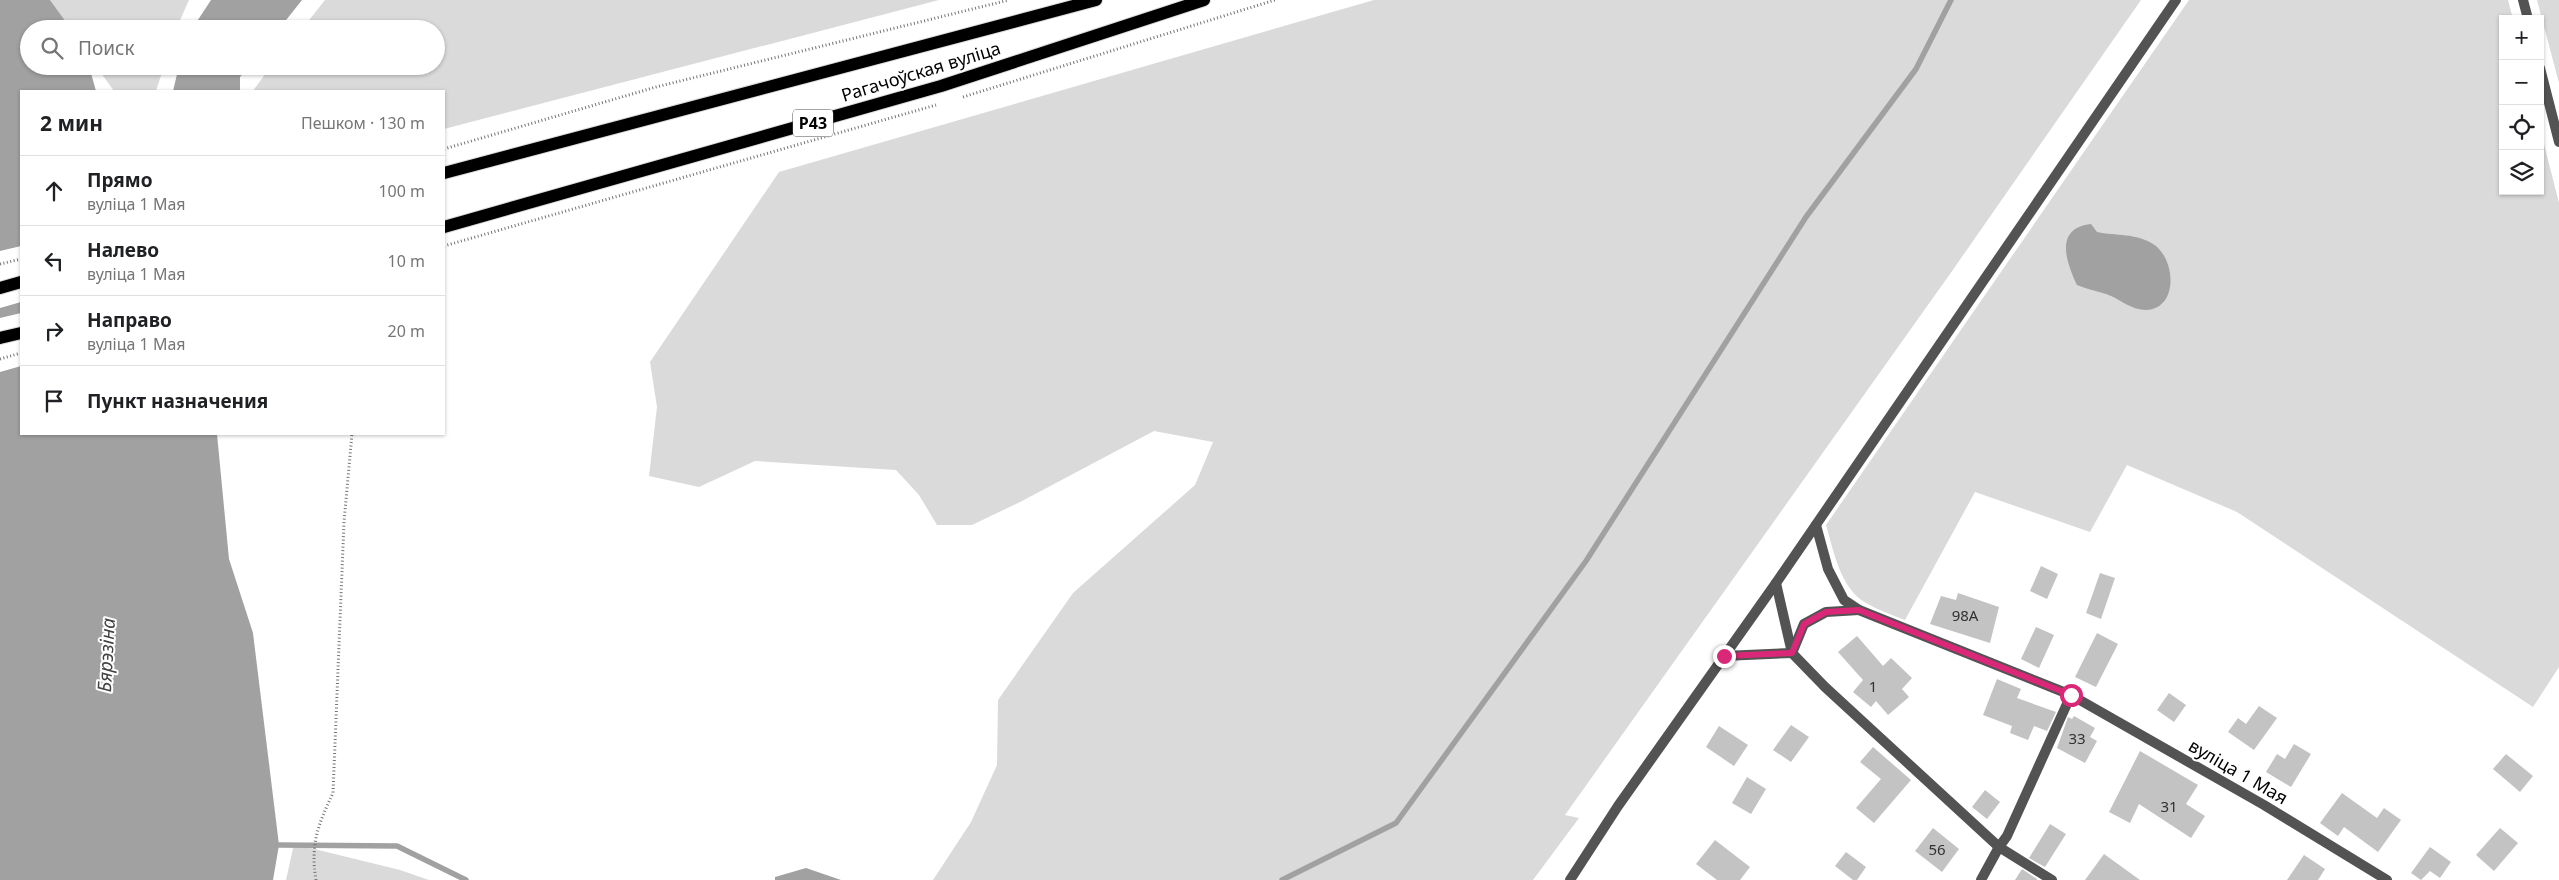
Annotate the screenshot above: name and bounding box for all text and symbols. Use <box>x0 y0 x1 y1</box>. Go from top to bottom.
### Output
map controls <box>2499 15 2544 195</box>
button: + <box>2499 15 2544 60</box>
search box <box>20 20 445 75</box>
icon: search <box>38 34 66 62</box>
text: Поиск <box>78 35 134 61</box>
street label: Рагачоўская вуліца <box>838 35 1003 107</box>
button: − <box>2499 60 2544 105</box>
button: locate <box>2499 105 2544 150</box>
text: 2 мин <box>40 109 103 137</box>
road number: Р43 <box>793 110 833 136</box>
text: Пешком · 130 m <box>301 112 425 134</box>
button: layers <box>2499 150 2544 195</box>
text: Прямо <box>87 167 153 193</box>
icon: ahead <box>40 177 68 205</box>
text: 100 m <box>378 180 425 202</box>
text: вуліца 1 Мая <box>87 193 186 215</box>
text: Налево <box>87 237 159 263</box>
icon: left <box>40 247 68 275</box>
text: 10 m <box>388 250 425 272</box>
text: вуліца 1 Мая <box>87 263 186 285</box>
text: Направо <box>87 307 172 333</box>
icon: right <box>40 317 68 345</box>
text: 20 m <box>388 320 425 342</box>
text: вуліца 1 Мая <box>87 333 186 355</box>
icon: arrive <box>40 387 68 415</box>
text: Пункт назначения <box>87 388 268 414</box>
house number: 98А <box>1952 605 1979 625</box>
water label: Бярэзіна <box>91 617 121 693</box>
route end <box>1713 645 1736 668</box>
house number: 1 <box>1869 676 1877 696</box>
route start <box>2060 684 2083 707</box>
house number: 33 <box>2068 728 2086 748</box>
street label: вуліца 1 Мая <box>2185 733 2292 809</box>
house number: 31 <box>2160 796 2178 816</box>
house number: 56 <box>1928 839 1946 859</box>

